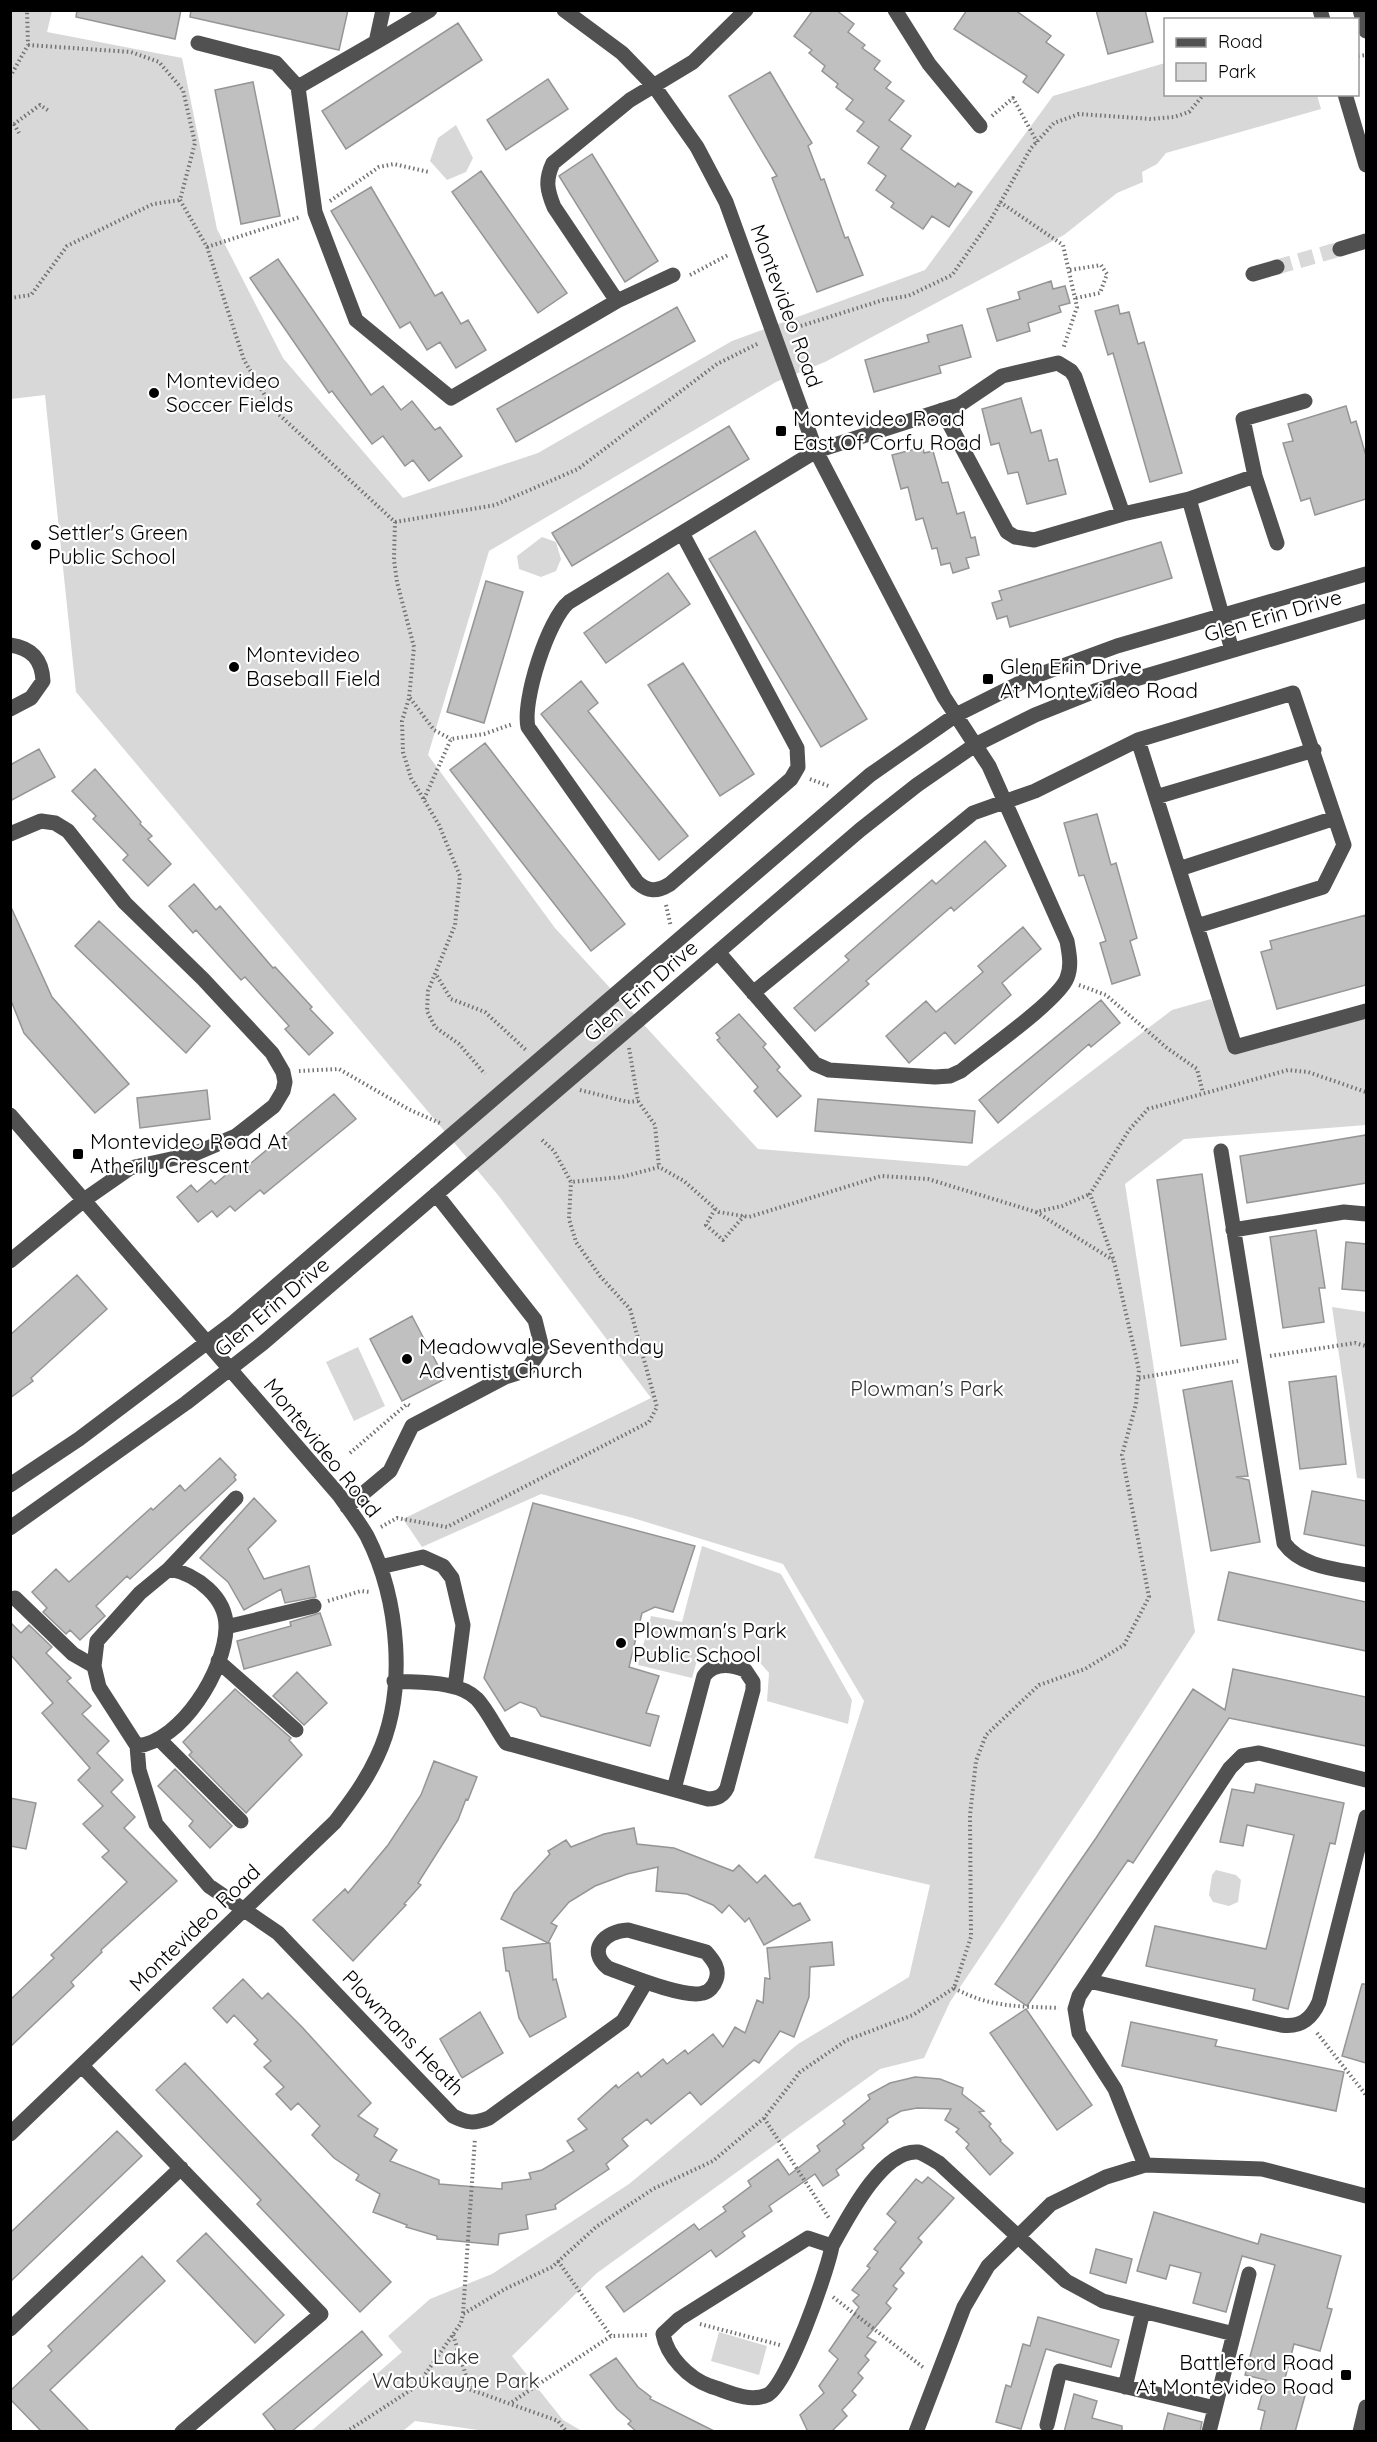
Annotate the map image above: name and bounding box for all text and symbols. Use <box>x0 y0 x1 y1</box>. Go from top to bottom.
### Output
legend <box>1164 18 1359 96</box>
text: Road <box>1218 30 1263 53</box>
text: Park <box>1218 60 1256 83</box>
street label: Montevideo Road <box>745 221 829 391</box>
place label: Montevideo Soccer Fields <box>166 367 293 417</box>
marker: Montevideo Soccer Fields <box>147 386 161 400</box>
place label: Montevideo Road East Of Corfu Road <box>793 405 982 455</box>
marker: Montevideo Road East Of Corfu Road <box>774 424 788 438</box>
place label: Settler's Green Public School <box>48 519 188 569</box>
marker: Settler's Green Public School <box>29 538 43 552</box>
street label: Glen Erin Drive <box>1201 583 1345 647</box>
place label: Montevideo Baseball Field <box>246 641 381 691</box>
place label: Glen Erin Drive At Montevideo Road <box>1000 653 1198 703</box>
marker: Montevideo Baseball Field <box>227 660 241 674</box>
marker: Glen Erin Drive At Montevideo Road <box>981 672 995 686</box>
street label: Glen Erin Drive <box>578 934 702 1047</box>
place label: Montevideo Road At Atherly Crescent <box>90 1128 288 1178</box>
marker: Montevideo Road At Atherly Crescent <box>71 1147 85 1161</box>
street label: Glen Erin Drive <box>209 1251 334 1362</box>
place label: Meadowvale Seventhday Adventist Church <box>419 1333 664 1383</box>
marker: Meadowvale Seventhday Adventist Church <box>400 1352 414 1366</box>
street label: Montevideo Road <box>259 1372 387 1522</box>
park label: Plowman's Park <box>850 1375 1004 1401</box>
place label: Plowman's Park Public School <box>633 1617 787 1667</box>
marker: Plowman's Park Public School <box>614 1636 628 1650</box>
street label: Montevideo Road <box>124 1858 265 1996</box>
street label: Plowmans Heath <box>337 1964 470 2100</box>
park label: Lake Wabukayne Park <box>372 2343 540 2393</box>
place label: Battleford Road At Montevideo Road <box>1136 2349 1334 2399</box>
marker: Battleford Road At Montevideo Road <box>1339 2368 1353 2382</box>

